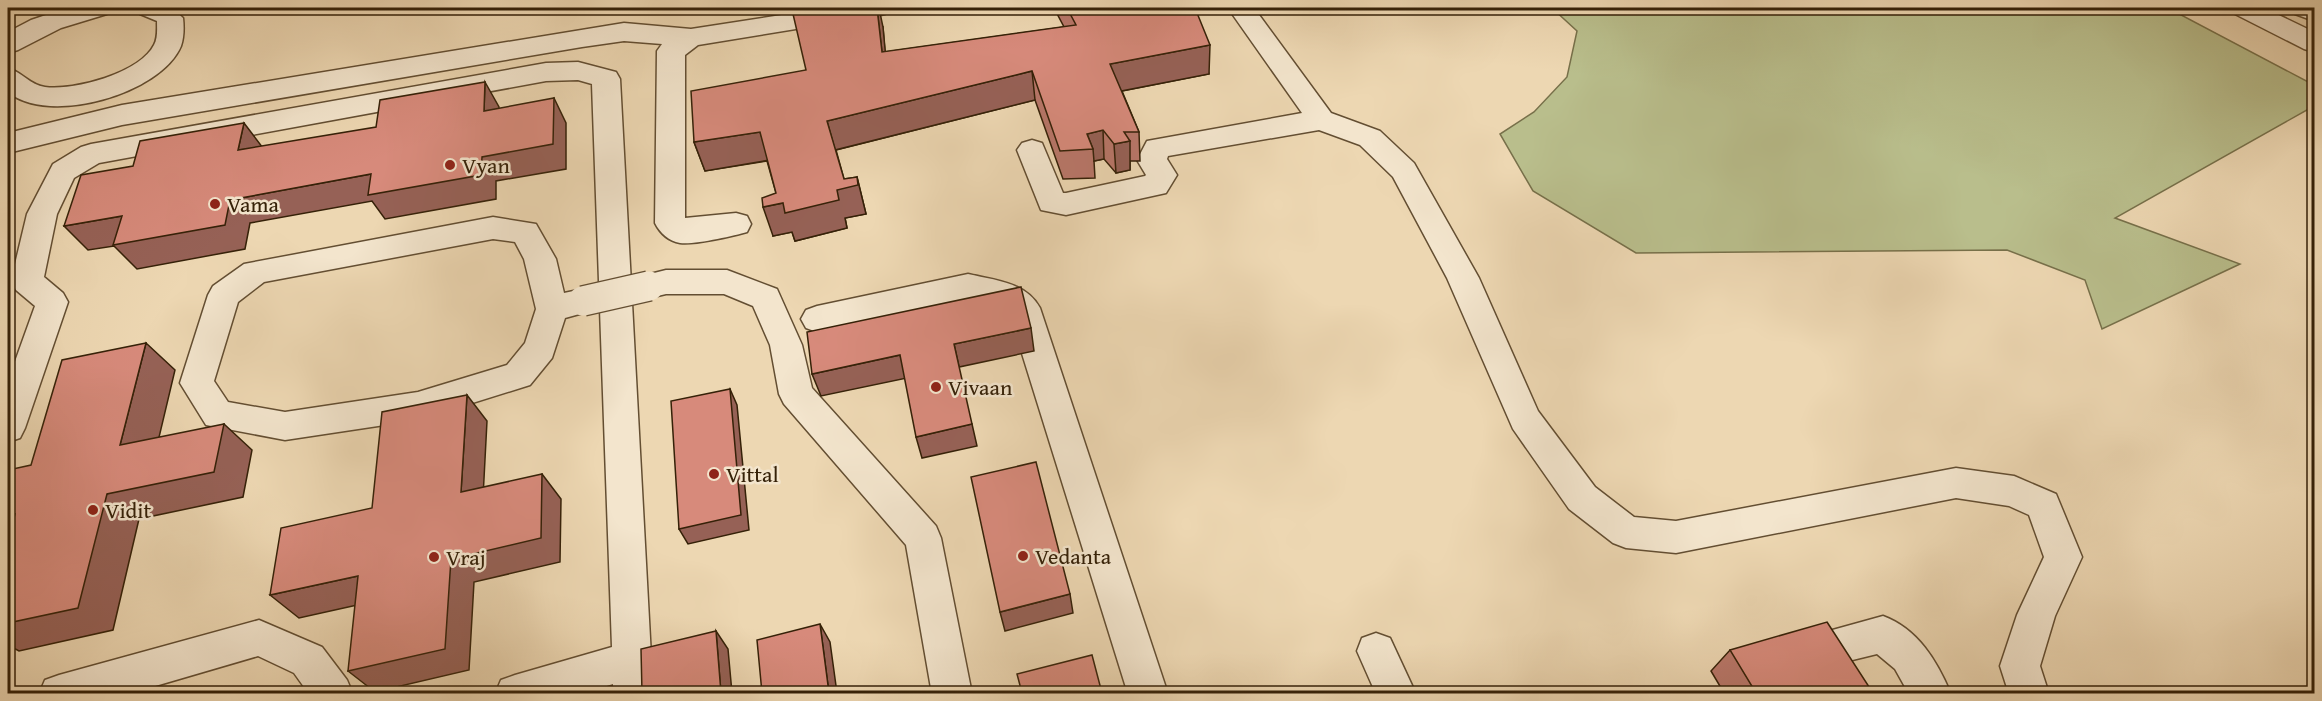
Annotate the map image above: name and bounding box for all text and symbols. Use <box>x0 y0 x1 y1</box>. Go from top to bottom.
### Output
place label: Vyan <box>462 149 510 181</box>
marker: Vyan <box>443 158 457 172</box>
place label: Vama <box>227 188 279 220</box>
marker: Vama <box>208 197 222 211</box>
place label: Vivaan <box>948 371 1013 403</box>
marker: Vivaan <box>929 380 943 394</box>
place label: Vittal <box>726 458 779 490</box>
marker: Vittal <box>707 467 721 481</box>
place label: Vidit <box>105 494 152 526</box>
marker: Vidit <box>86 503 100 517</box>
place label: Vedanta <box>1035 540 1112 572</box>
place label: Vraj <box>446 541 486 573</box>
marker: Vedanta <box>1016 549 1030 563</box>
marker: Vraj <box>427 550 441 564</box>

